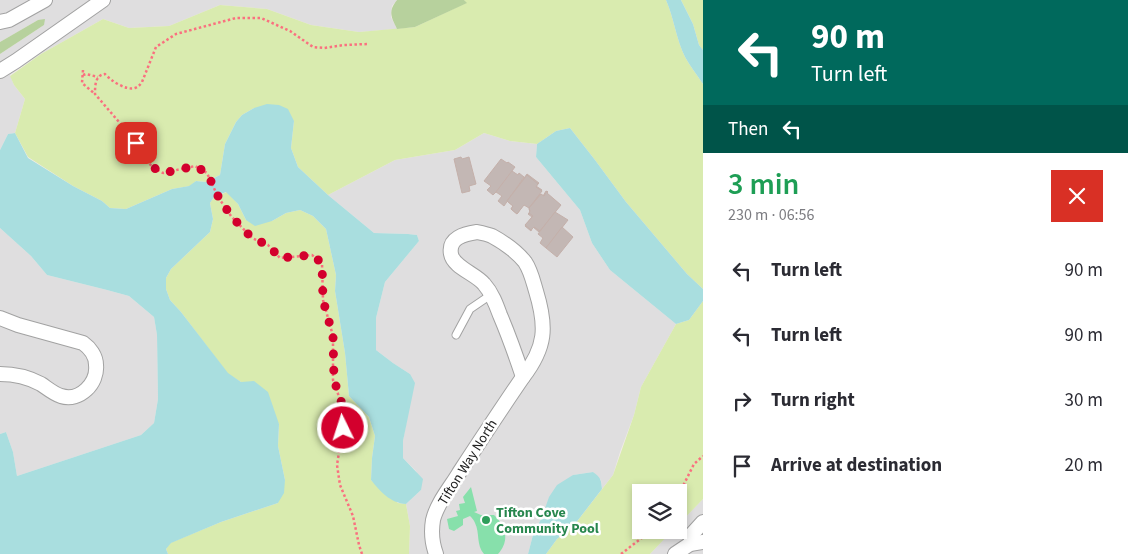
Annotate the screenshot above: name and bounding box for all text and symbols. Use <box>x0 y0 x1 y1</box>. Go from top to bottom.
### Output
text: 90 m <box>811 12 885 62</box>
icon: left <box>728 20 793 85</box>
text: Turn left <box>811 58 887 90</box>
icon: left <box>778 115 806 143</box>
text: Then <box>728 116 768 143</box>
pin <box>115 122 157 164</box>
icon: arrive <box>122 129 150 157</box>
text: 3 min <box>728 163 799 206</box>
button: close <box>1051 170 1103 222</box>
text: 230 m · 06:56 <box>728 204 815 226</box>
icon: left <box>728 257 756 285</box>
text: Turn left <box>771 257 842 284</box>
text: 90 m <box>1065 257 1103 284</box>
icon: left <box>728 322 756 350</box>
text: Turn left <box>771 322 842 349</box>
text: 90 m <box>1065 322 1103 349</box>
icon: right <box>728 387 756 415</box>
text: Turn right <box>771 387 855 414</box>
text: 30 m <box>1065 387 1103 414</box>
position arrow <box>316 401 368 453</box>
street label: Tifton Way North <box>433 416 502 509</box>
icon: arrive <box>728 452 756 480</box>
text: Arrive at destination <box>771 452 942 479</box>
text: 20 m <box>1065 452 1103 479</box>
map controls <box>632 484 687 539</box>
button: layers <box>632 484 687 539</box>
place label: Tifton Cove Community Pool <box>496 503 599 539</box>
marker: Tifton Cove Community Pool <box>480 514 492 526</box>

